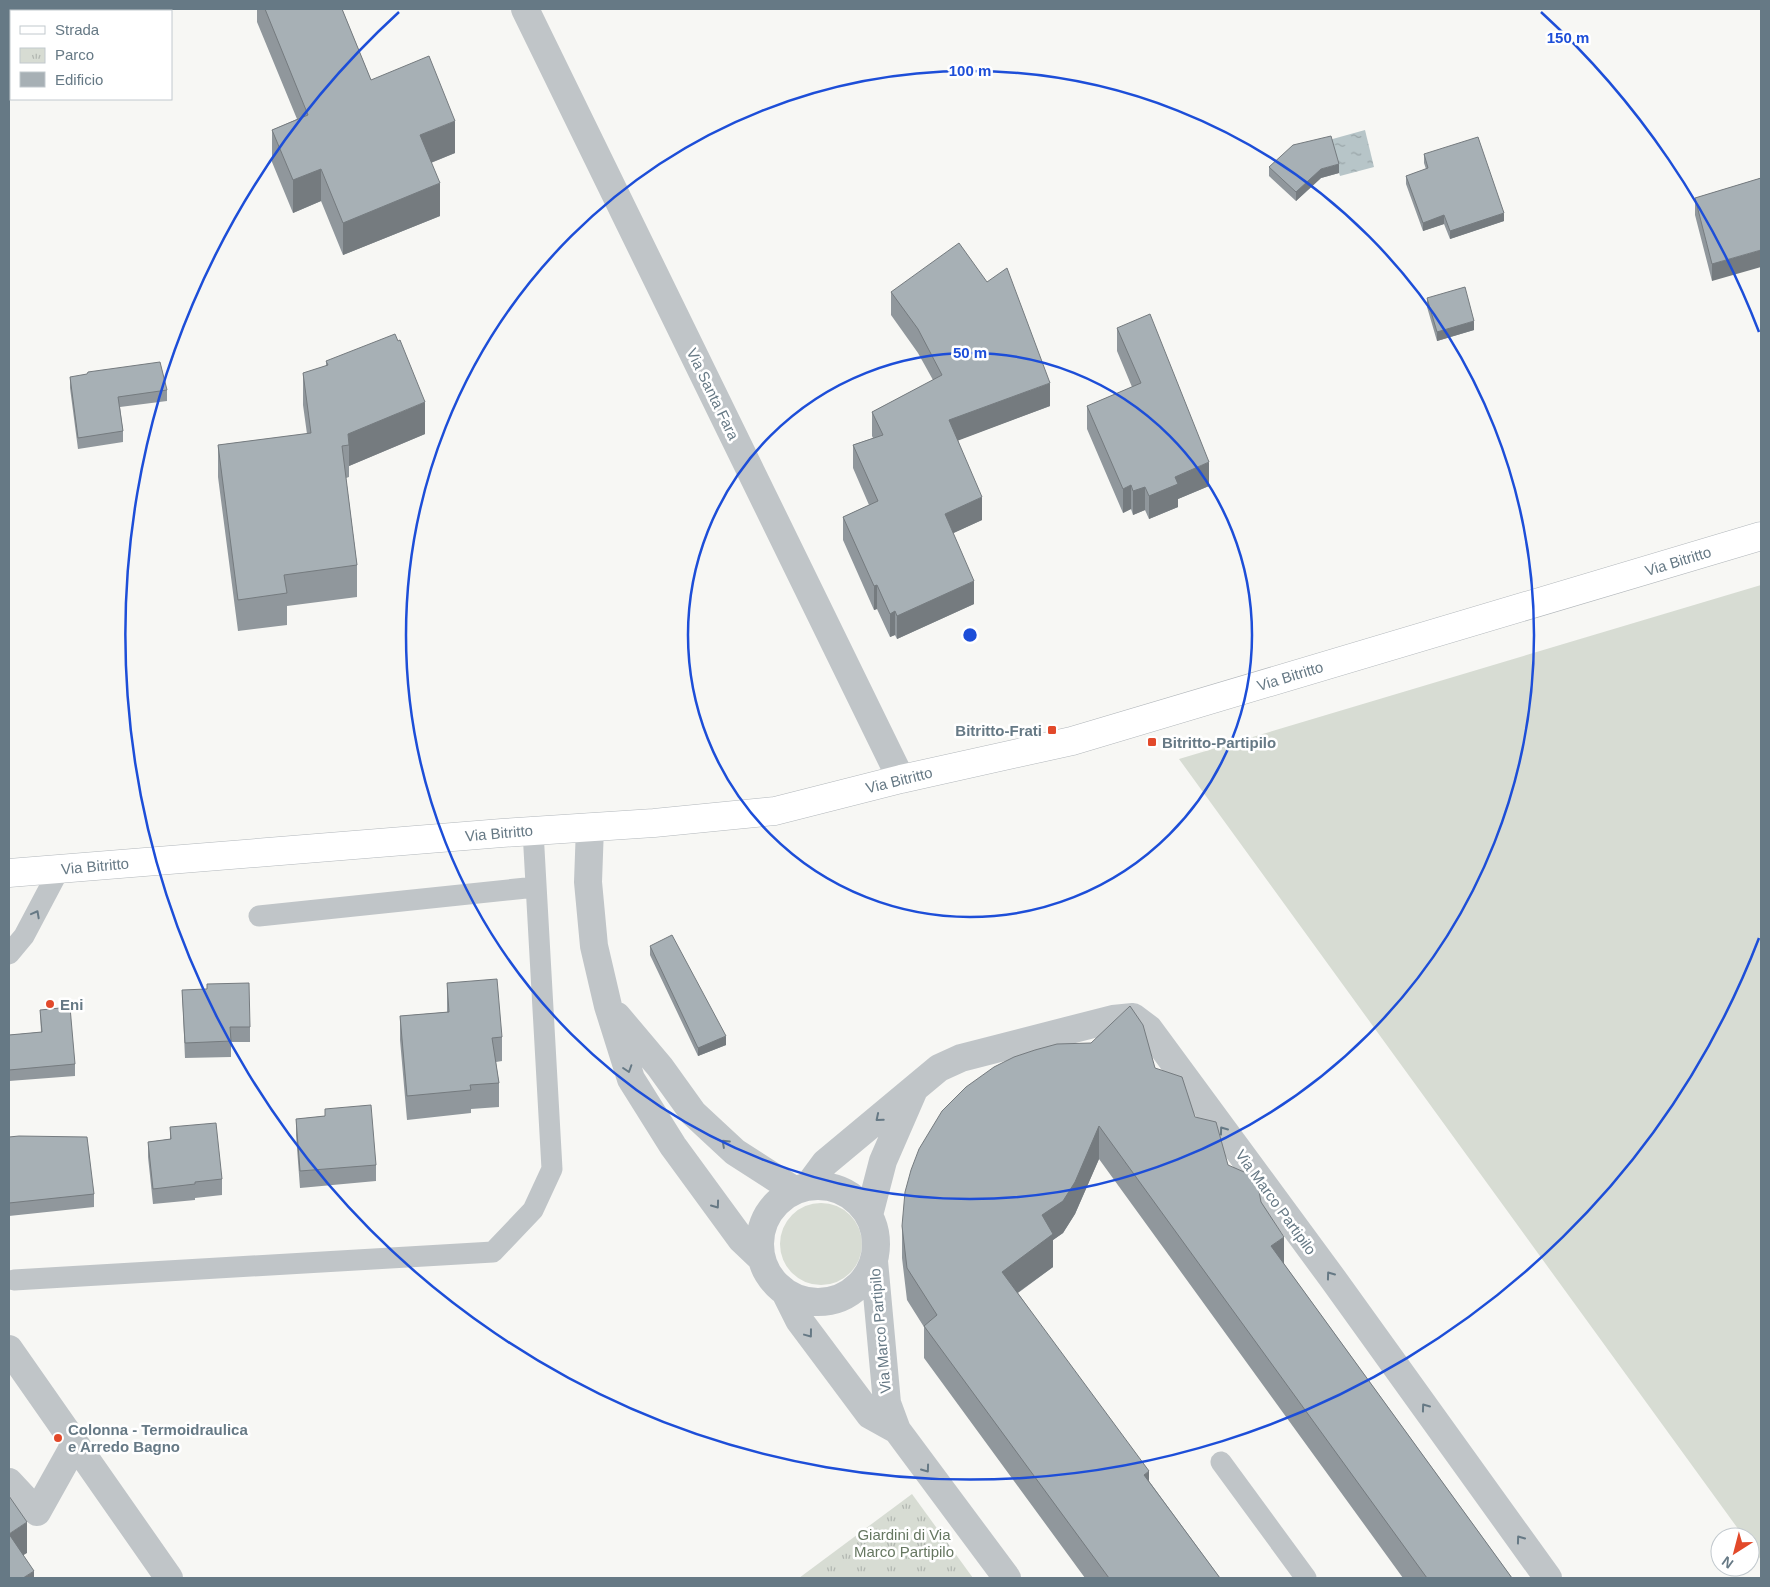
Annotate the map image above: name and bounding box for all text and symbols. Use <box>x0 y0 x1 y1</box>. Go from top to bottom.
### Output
legend <box>10 10 172 100</box>
text: Strada <box>55 21 100 38</box>
text: 150 m <box>1547 29 1589 46</box>
text: Parco <box>55 46 94 63</box>
text: 100 m <box>949 62 991 79</box>
text: Edificio <box>55 71 103 88</box>
text: 50 m <box>953 344 987 361</box>
street label: Via Santa Fara <box>683 345 743 443</box>
street label: Via Bitritto <box>1643 543 1713 579</box>
centre of rings <box>961 626 979 644</box>
street label: Via Bitritto <box>1255 658 1325 694</box>
place label: Bitritto-Frati <box>955 722 1042 739</box>
marker: Bitritto-Frati <box>1046 724 1058 736</box>
place label: Bitritto-Partipilo <box>1162 734 1276 751</box>
marker: Bitritto-Partipilo <box>1146 736 1158 748</box>
street label: Via Bitritto <box>864 764 934 796</box>
street label: Via Bitritto <box>464 822 534 844</box>
street label: Via Bitritto <box>60 855 130 877</box>
one-way arrow <box>30 910 40 919</box>
place label: Eni <box>60 996 83 1013</box>
marker: Eni <box>44 998 56 1010</box>
one-way arrow <box>622 1064 632 1072</box>
one-way arrow <box>875 1112 884 1121</box>
one-way arrow <box>1220 1126 1229 1136</box>
one-way arrow <box>722 1140 731 1149</box>
street label: Via Marco Partipilo <box>1232 1146 1320 1258</box>
one-way arrow <box>710 1199 719 1209</box>
street label: Via Marco Partipilo <box>866 1268 894 1394</box>
one-way arrow <box>1327 1272 1335 1281</box>
one-way arrow <box>804 1328 812 1337</box>
one-way arrow <box>1422 1403 1431 1413</box>
place label: Colonna - Termoidraulica e Arredo Bagno <box>68 1421 248 1455</box>
marker: Colonna - Termoidraulica e Arredo Bagno <box>52 1432 64 1444</box>
one-way arrow <box>920 1463 929 1473</box>
park label: Giardini di Via Marco Partipilo <box>854 1526 954 1560</box>
north arrow <box>1710 1527 1760 1577</box>
one-way arrow <box>1517 1535 1526 1545</box>
text: N <box>1719 1553 1736 1572</box>

